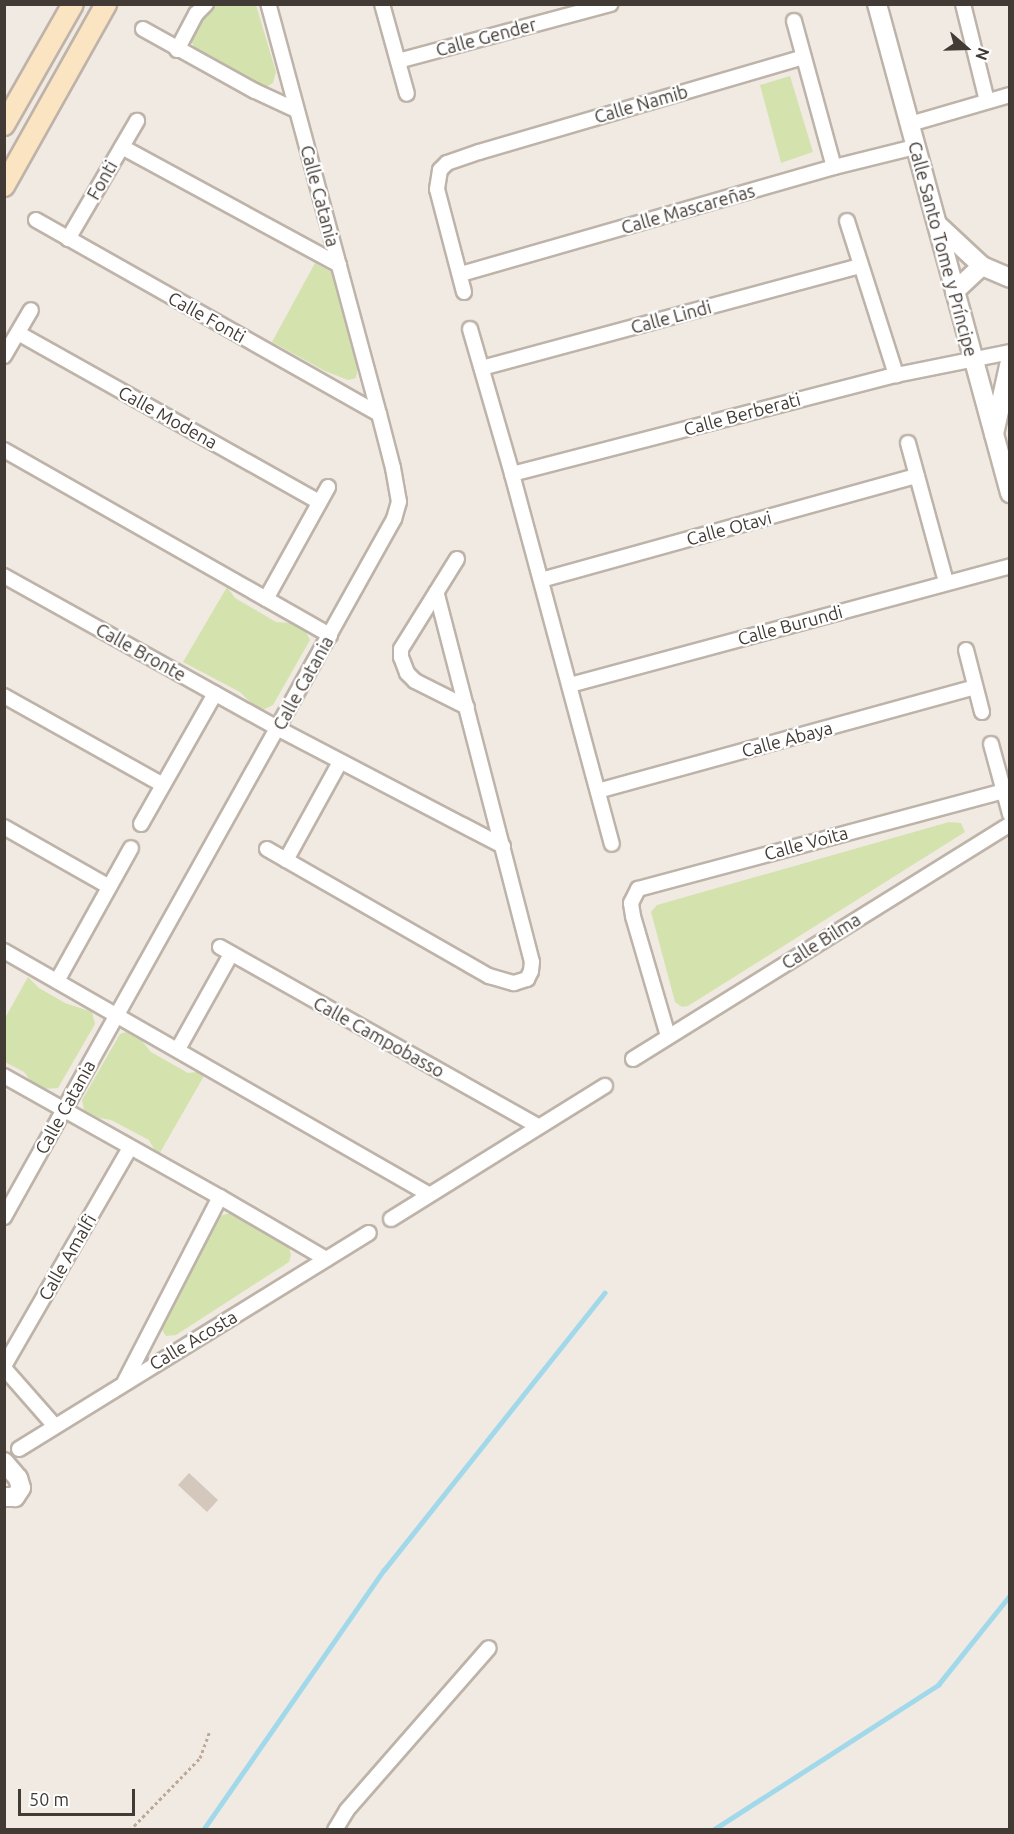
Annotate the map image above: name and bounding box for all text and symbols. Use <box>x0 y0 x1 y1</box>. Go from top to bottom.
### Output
street label: Calle Gender <box>433 13 539 61</box>
north arrow <box>936 18 996 78</box>
text: N <box>972 45 993 63</box>
street label: Calle Namib <box>592 80 690 128</box>
street label: Calle Santo Tome y Príncipe <box>904 139 982 359</box>
street label: Calle Catania <box>296 143 344 249</box>
street label: Fonti <box>82 157 122 203</box>
street label: Calle Mascareñas <box>619 180 757 238</box>
street label: Calle Fonti <box>164 287 250 347</box>
street label: Calle Lindi <box>628 296 714 338</box>
street label: Calle Modena <box>115 381 221 453</box>
street label: Calle Berberati <box>681 388 803 440</box>
street label: Calle Otavi <box>684 506 774 550</box>
street label: Calle Burundi <box>735 601 845 649</box>
street label: Calle Bronte <box>92 618 190 686</box>
street label: Calle Catania <box>268 632 338 734</box>
street label: Calle Abaya <box>739 717 835 761</box>
street label: Calle Voita <box>762 821 850 865</box>
street label: Calle Bilma <box>777 908 865 974</box>
street label: Calle Campobasso <box>310 992 448 1082</box>
street label: Calle Catania <box>30 1056 100 1158</box>
street label: Calle Amalfi <box>34 1210 100 1304</box>
street label: Calle Acosta <box>145 1305 241 1375</box>
scale bar <box>21 1777 138 1815</box>
text: 50 m <box>29 1789 69 1809</box>

